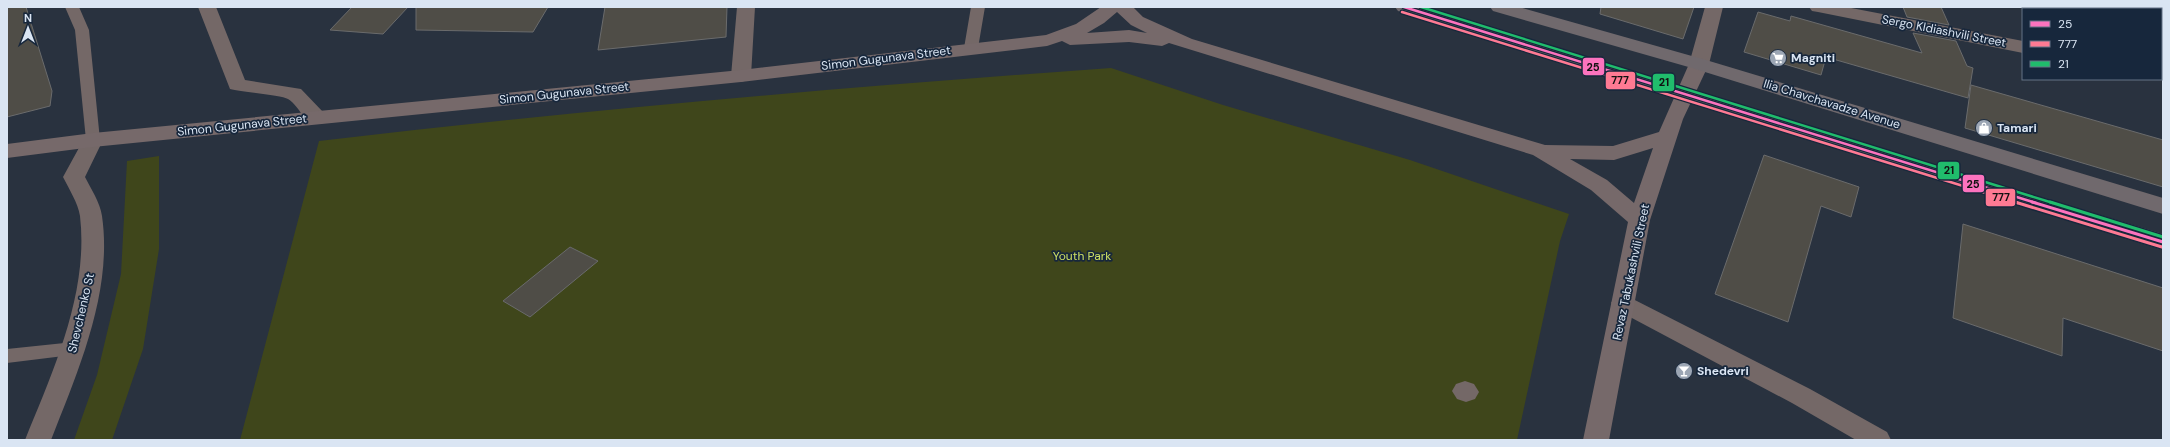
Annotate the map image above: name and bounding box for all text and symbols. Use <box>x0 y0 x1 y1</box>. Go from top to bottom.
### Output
north arrow <box>8 8 48 48</box>
legend <box>2022 8 2162 80</box>
text: N <box>24 11 32 25</box>
street label: Sergo Kldiashvili Street <box>1881 11 2008 51</box>
text: 25 <box>2058 16 2072 32</box>
text: 777 <box>2058 36 2077 52</box>
street label: Simon Gugunava Street <box>820 42 952 74</box>
supermarket icon: Magniti <box>1768 48 1788 68</box>
place label: Magniti <box>1791 50 1835 66</box>
text: 21 <box>2058 56 2069 72</box>
line badge: 25 <box>1582 57 1605 76</box>
text: 25 <box>1586 60 1600 74</box>
line badge: 777 <box>1605 71 1636 90</box>
text: 777 <box>1611 73 1629 87</box>
line badge: 21 <box>1652 73 1675 92</box>
text: 21 <box>1659 75 1669 89</box>
street label: Ilia Chavchavadze Avenue <box>1762 76 1903 133</box>
street label: Simon Gugunava Street <box>498 78 630 108</box>
street label: Simon Gugunava Street <box>176 110 308 140</box>
shop icon: Tamari <box>1974 118 1994 138</box>
place label: Tamari <box>1997 120 2037 136</box>
line badge: 21 <box>1937 161 1960 180</box>
text: 21 <box>1944 163 1954 177</box>
line badge: 25 <box>1962 174 1985 193</box>
text: 25 <box>1966 177 1980 191</box>
line badge: 777 <box>1985 188 2016 207</box>
text: 777 <box>1992 190 2010 204</box>
street label: Revaz Tabukashvili Street <box>1609 202 1653 341</box>
park label: Youth Park <box>1053 248 1111 264</box>
street label: Shevchenko St <box>64 271 98 355</box>
bar icon: Shedevri <box>1674 361 1694 381</box>
place label: Shedevri <box>1697 363 1749 379</box>

